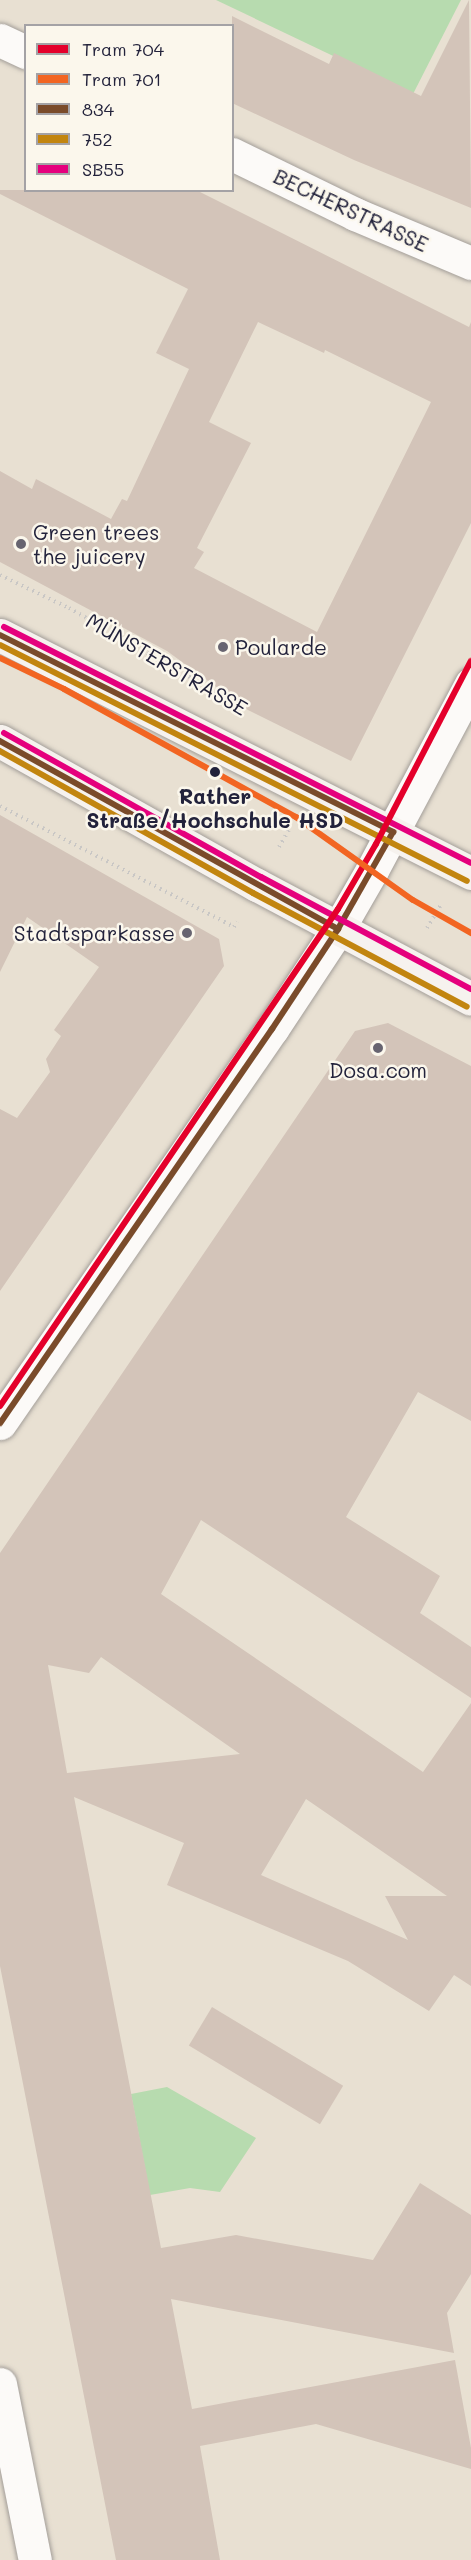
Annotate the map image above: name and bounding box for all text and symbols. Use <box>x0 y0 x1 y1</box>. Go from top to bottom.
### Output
legend <box>24 24 234 192</box>
text: Tram 704 <box>82 37 164 61</box>
text: Tram 701 <box>82 67 162 91</box>
text: 834 <box>82 97 114 121</box>
text: 752 <box>82 127 113 151</box>
text: SB55 <box>82 157 124 181</box>
street label: BECHERSTRASSE <box>270 163 432 257</box>
place label: Green trees the juicery <box>33 519 159 569</box>
marker: Green trees the juicery <box>14 537 28 551</box>
street label: MÜNSTERSTRASSE <box>82 607 252 721</box>
place label: Poularde <box>235 634 327 660</box>
marker: Poularde <box>216 640 230 654</box>
marker: Rather Straße/Hochschule HSD <box>206 763 224 781</box>
place label: Rather Straße/Hochschule HSD <box>87 783 343 833</box>
place label: Stadtsparkasse <box>14 920 175 946</box>
marker: Stadtsparkasse <box>180 926 194 940</box>
marker: Dosa.com <box>371 1041 385 1055</box>
place label: Dosa.com <box>329 1057 427 1083</box>

